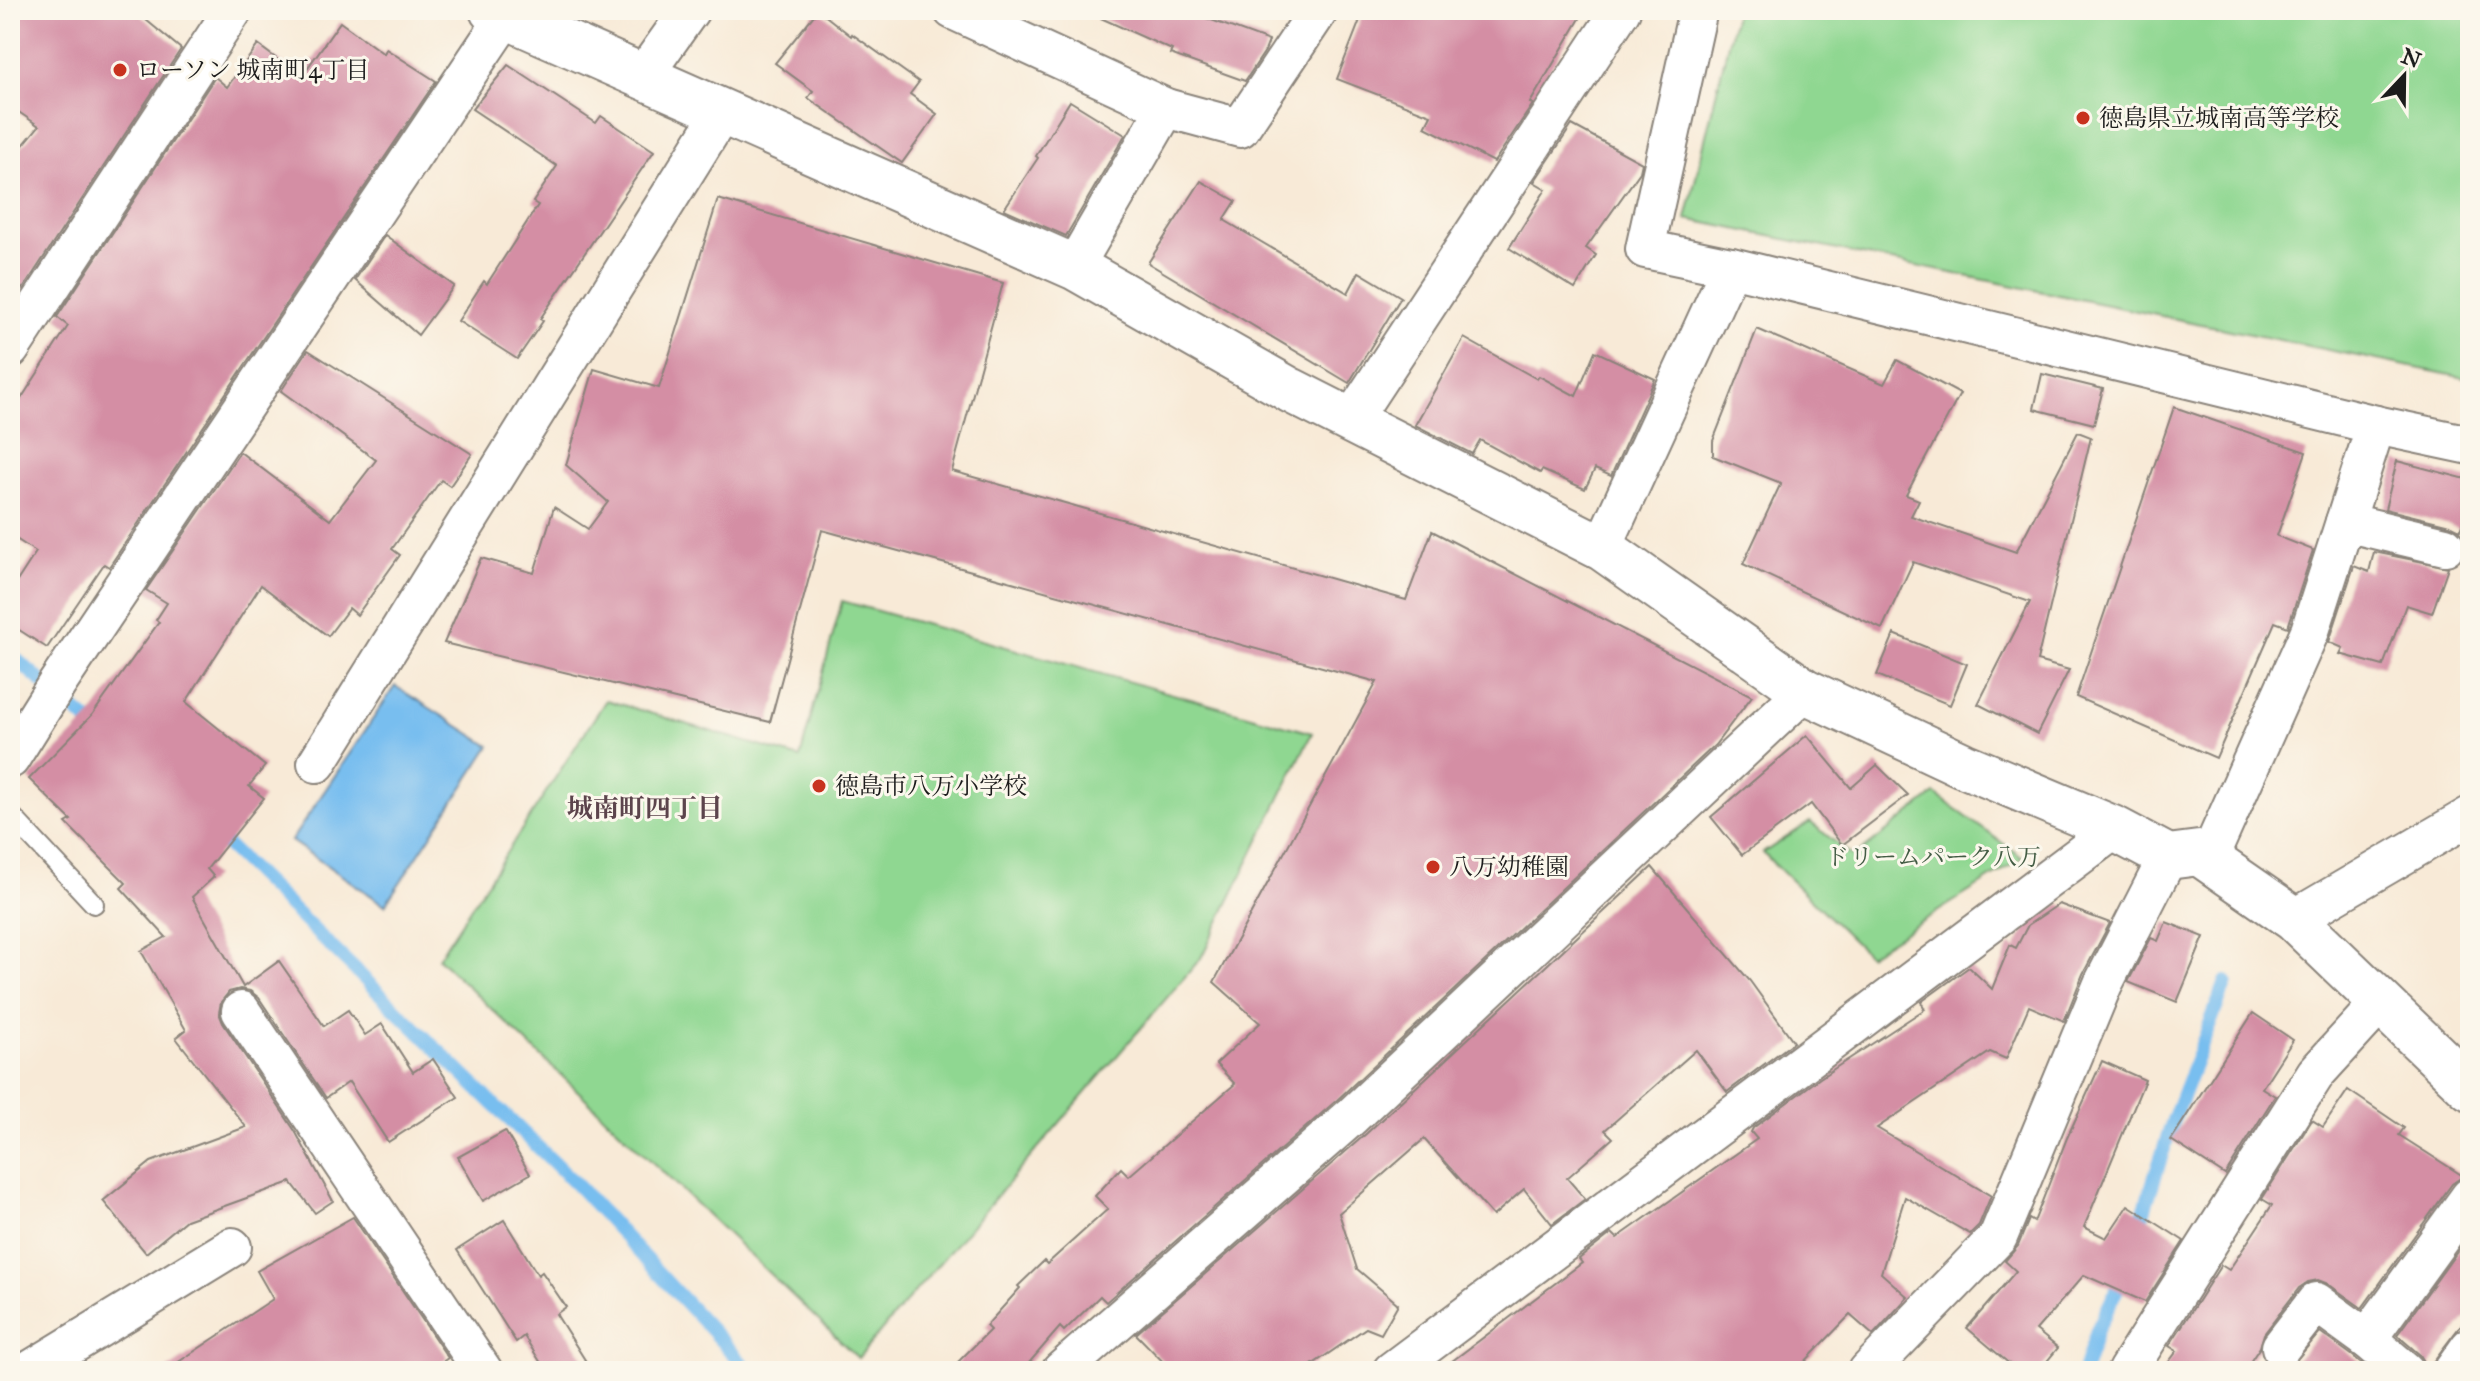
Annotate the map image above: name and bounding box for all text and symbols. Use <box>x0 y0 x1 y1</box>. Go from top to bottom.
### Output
north arrow <box>2364 36 2444 116</box>
text: N <box>2398 42 2425 74</box>
place label: ローソン 城南町4丁目 <box>136 55 370 85</box>
marker: ローソン 城南町4丁目 <box>111 61 129 79</box>
place label: 徳島県立城南高等学校 <box>2099 103 2339 133</box>
marker: 徳島県立城南高等学校 <box>2074 109 2092 127</box>
place label: 徳島市八万小学校 <box>835 771 1027 801</box>
marker: 徳島市八万小学校 <box>810 777 828 795</box>
district label: 城南町四丁目 <box>567 792 723 824</box>
park label: ドリームパーク八万 <box>1825 842 2041 872</box>
place label: 八万幼稚園 <box>1449 852 1569 882</box>
marker: 八万幼稚園 <box>1424 858 1442 876</box>

